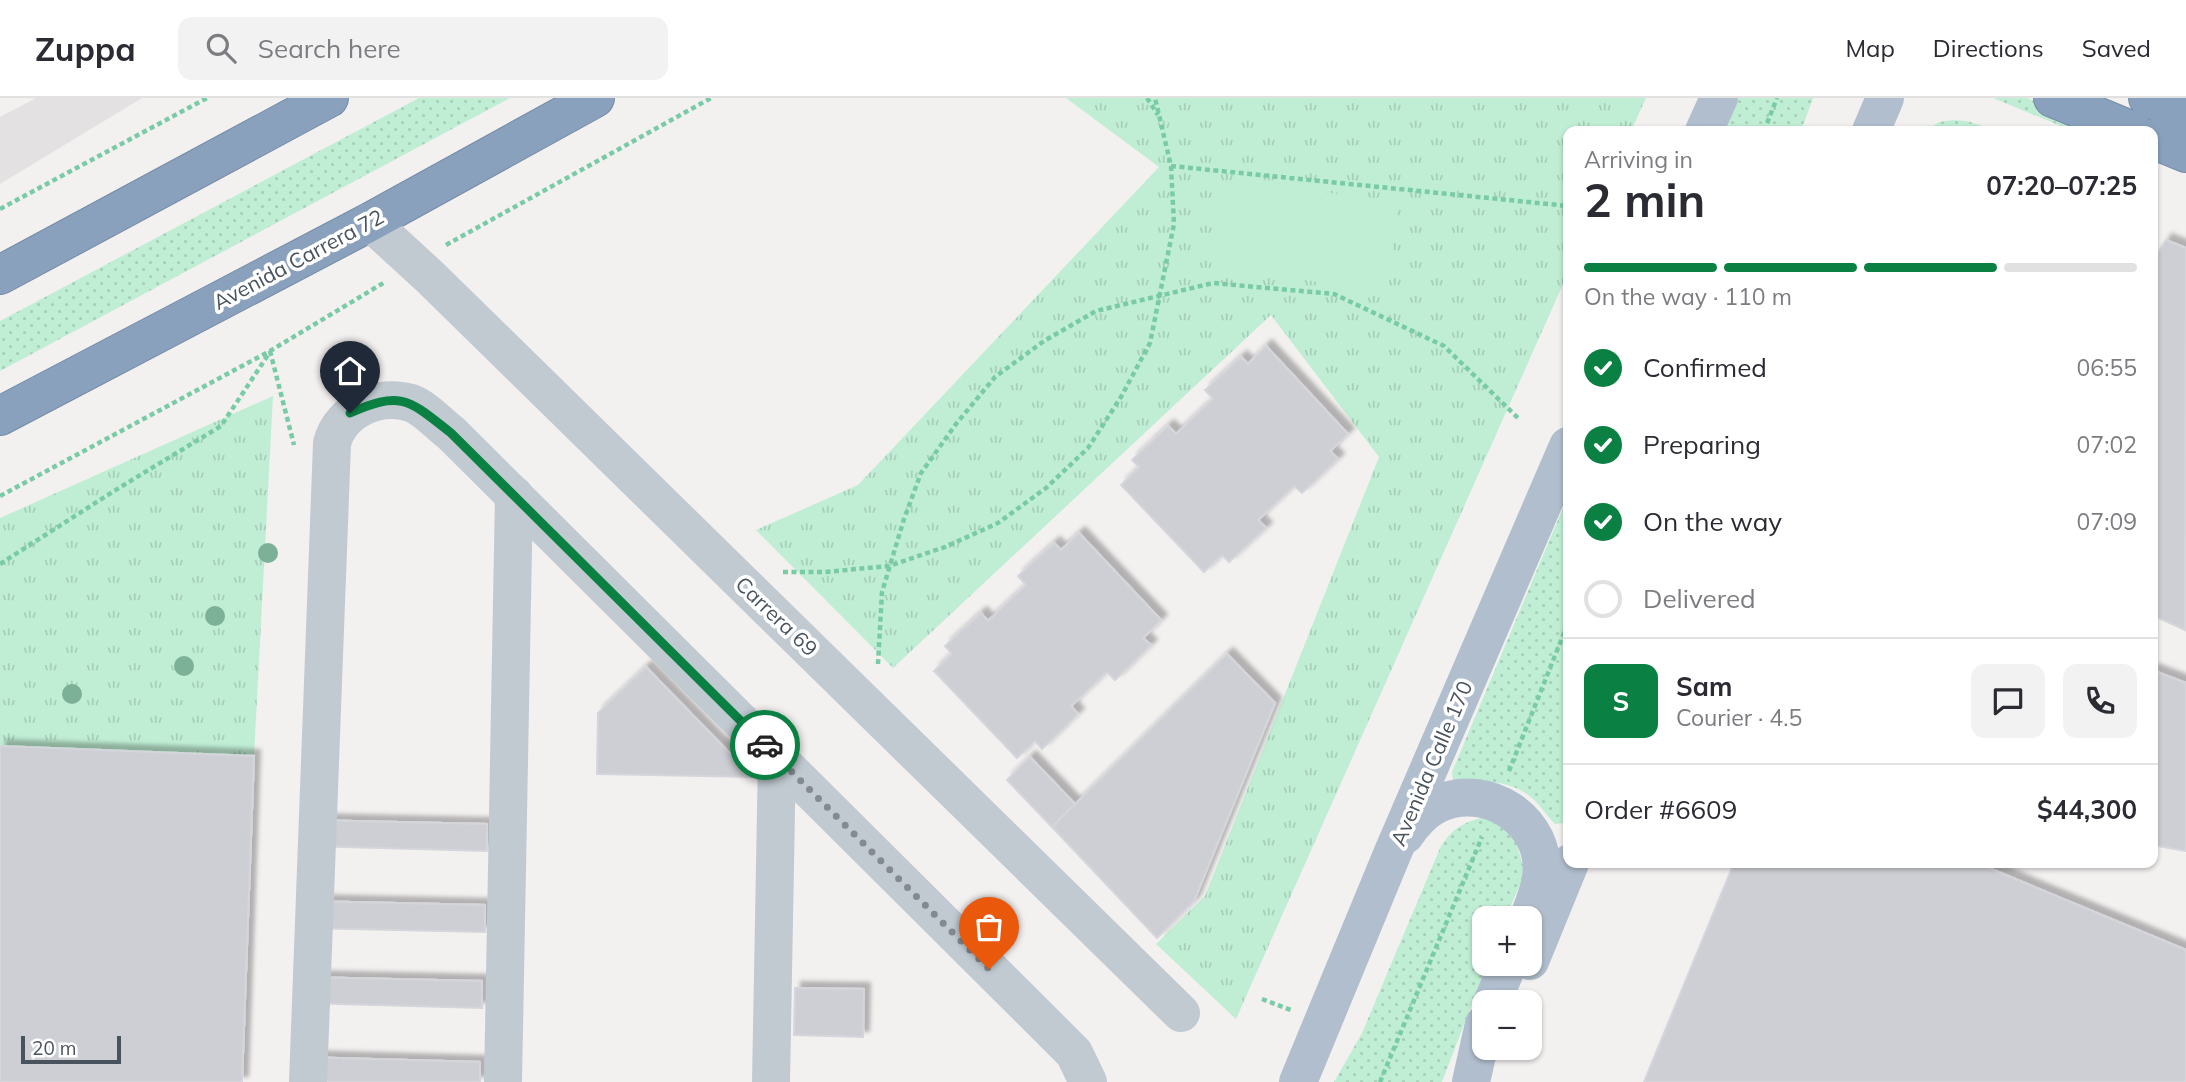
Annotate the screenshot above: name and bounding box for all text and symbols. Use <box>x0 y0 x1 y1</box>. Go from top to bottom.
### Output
search box <box>178 17 668 80</box>
text: Zuppa <box>35 28 136 69</box>
icon: search <box>202 29 240 67</box>
text: Search here <box>258 32 401 65</box>
text: Map <box>1845 33 1895 63</box>
text: Directions <box>1933 33 2044 63</box>
text: Saved <box>2082 33 2151 63</box>
text: Arriving in <box>1584 145 1693 174</box>
text: 07:20–07:25 <box>1986 169 2137 202</box>
text: 2 min <box>1584 171 1705 229</box>
street label: Avenida Carrera 72 <box>208 203 388 315</box>
text: On the way · 110 m <box>1584 282 1792 311</box>
pin <box>320 341 380 413</box>
icon: check <box>1584 349 1622 387</box>
text: Confirmed <box>1643 351 1767 384</box>
icon: home <box>331 352 369 390</box>
text: 06:55 <box>2077 353 2137 382</box>
icon: check <box>1584 426 1622 464</box>
text: Preparing <box>1643 428 1761 461</box>
text: 07:02 <box>2077 430 2137 459</box>
icon: check <box>1584 503 1622 541</box>
text: On the way <box>1643 505 1782 538</box>
text: 07:09 <box>2077 507 2137 536</box>
street label: Carrera 69 <box>731 571 823 661</box>
text: Delivered <box>1643 582 1756 615</box>
button: chat <box>1971 664 2045 738</box>
button: phone <box>2063 664 2137 738</box>
text: Sam <box>1676 670 1732 703</box>
street label: Avenida Calle 170 <box>1385 677 1477 849</box>
text: S <box>1613 685 1629 718</box>
text: Courier · 4.5 <box>1676 703 1802 732</box>
courier <box>730 710 800 780</box>
icon: car <box>746 726 784 764</box>
text: Order #6609 <box>1584 793 1737 826</box>
text: $44,300 <box>2037 793 2137 826</box>
pin <box>959 897 1019 969</box>
map controls <box>1472 906 1542 1060</box>
button: + <box>1472 906 1542 976</box>
icon: bag <box>970 908 1008 946</box>
button: − <box>1472 990 1542 1060</box>
scale bar <box>21 1033 121 1065</box>
text: 20 m <box>32 1036 76 1060</box>

